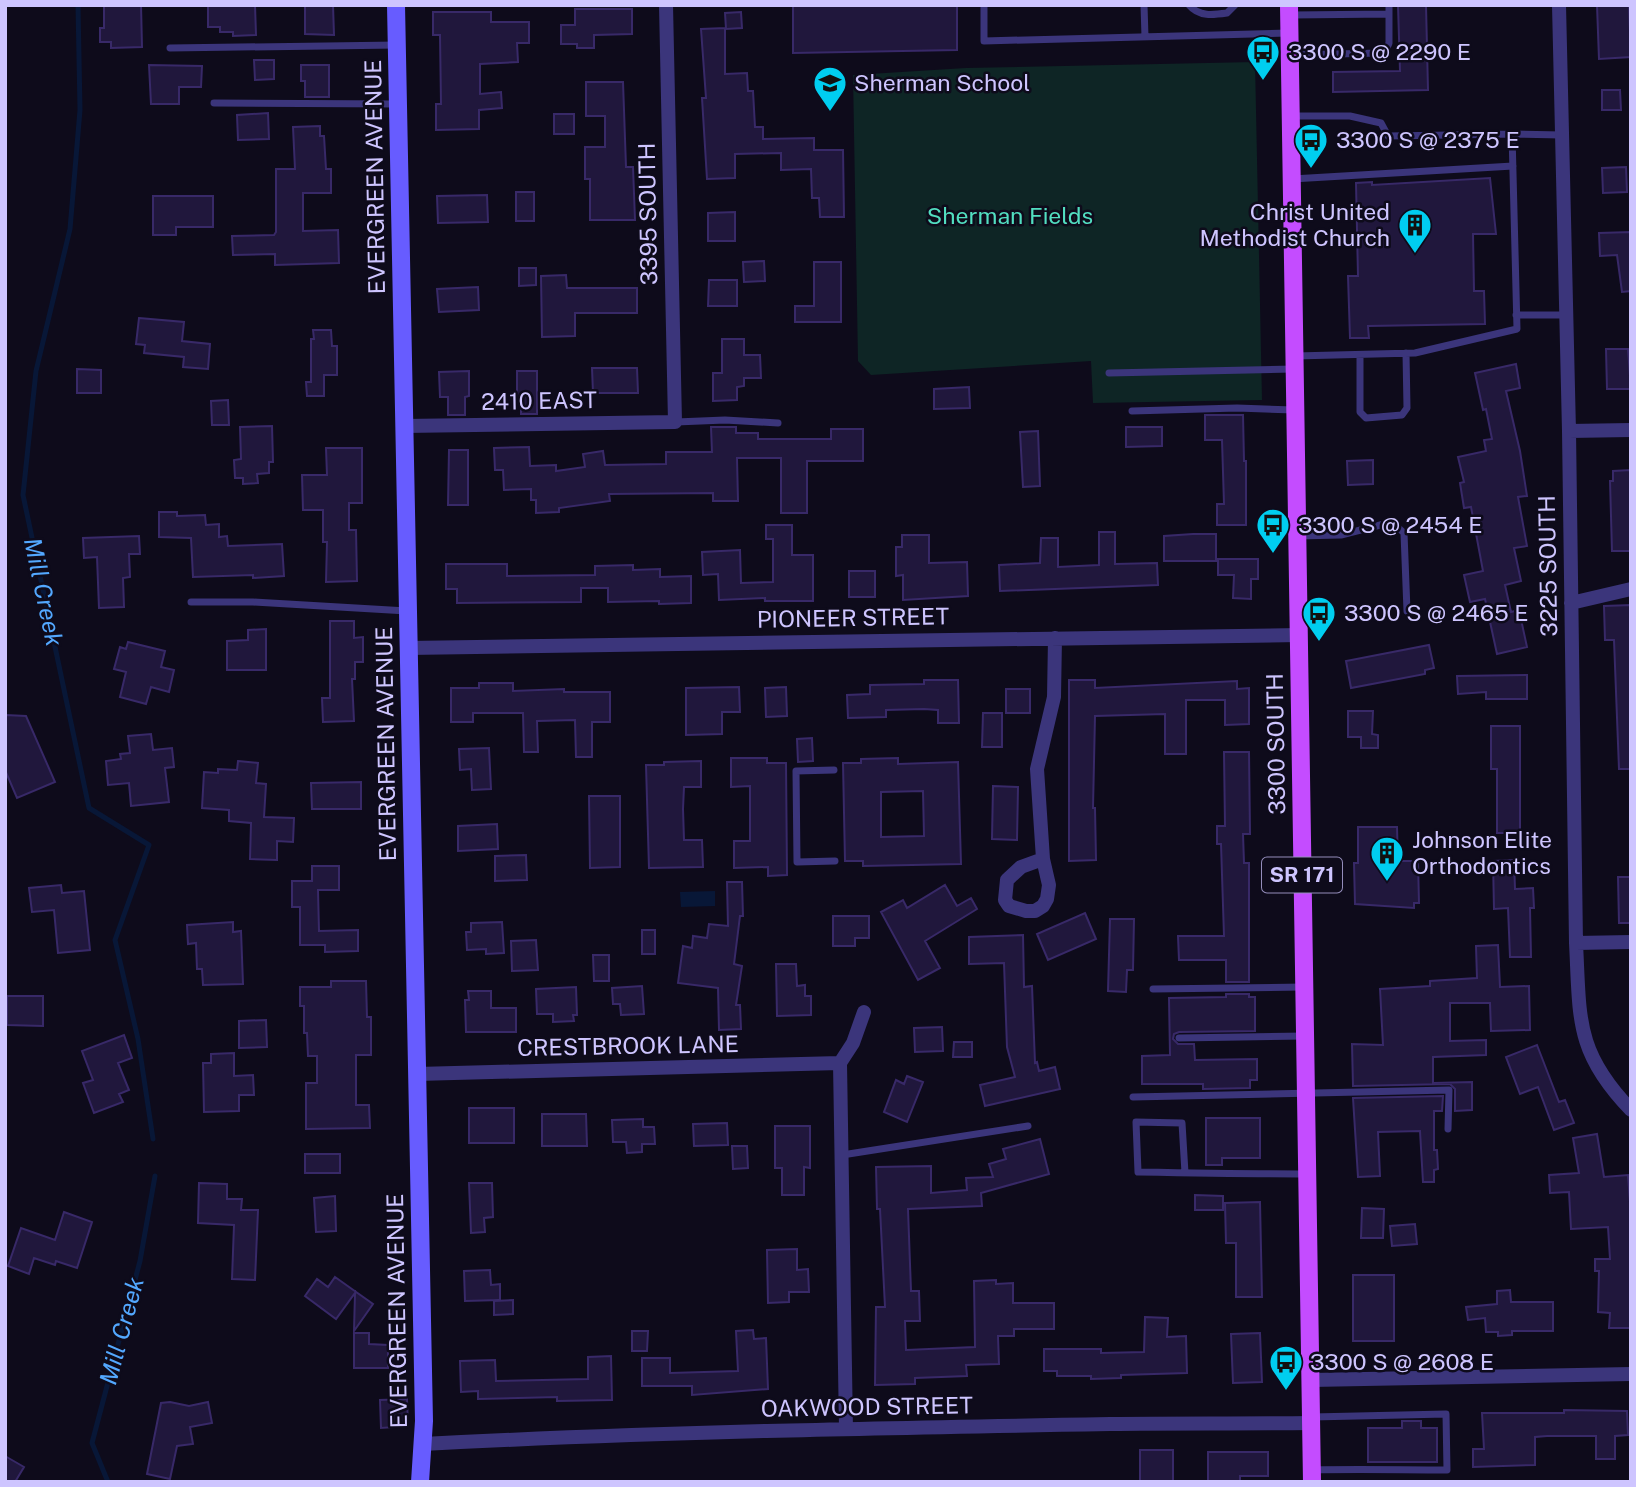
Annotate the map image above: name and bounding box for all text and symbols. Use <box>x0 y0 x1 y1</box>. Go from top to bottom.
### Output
bus stop icon: 3300 S @ 2290 E <box>1244 33 1282 82</box>
place label: 3300 S @ 2290 E <box>1288 38 1471 65</box>
street label: EVERGREEN AVENUE <box>359 59 390 295</box>
school or university icon: Sherman School <box>811 64 849 113</box>
place label: Sherman School <box>854 69 1030 96</box>
bus stop icon: 3300 S @ 2375 E <box>1292 121 1330 170</box>
place label: 3300 S @ 2375 E <box>1336 126 1520 153</box>
street label: 3395 SOUTH <box>633 143 662 285</box>
place label: Christ United Methodist Church <box>1200 198 1390 251</box>
park label: Sherman Fields <box>927 202 1093 229</box>
building icon: Christ United Methodist Church <box>1396 206 1434 255</box>
street label: 2410 EAST <box>481 386 598 415</box>
street label: 3225 SOUTH <box>1533 495 1562 637</box>
bus stop icon: 3300 S @ 2454 E <box>1254 506 1292 555</box>
place label: 3300 S @ 2454 E <box>1298 511 1483 538</box>
water label: Mill Creek <box>19 535 69 649</box>
bus stop icon: 3300 S @ 2465 E <box>1300 594 1338 643</box>
place label: 3300 S @ 2465 E <box>1344 599 1529 626</box>
street label: PIONEER STREET <box>757 602 950 633</box>
street label: EVERGREEN AVENUE <box>370 626 401 862</box>
street label: 3300 SOUTH <box>1261 673 1290 815</box>
place label: Johnson Elite Orthodontics <box>1412 826 1552 879</box>
building icon: Johnson Elite Orthodontics <box>1368 834 1406 883</box>
road number: SR 171 <box>1262 858 1342 892</box>
street label: CRESTBROOK LANE <box>517 1030 739 1061</box>
street label: EVERGREEN AVENUE <box>381 1193 412 1429</box>
water label: Mill Creek <box>93 1274 149 1388</box>
bus stop icon: 3300 S @ 2608 E <box>1267 1343 1305 1392</box>
place label: 3300 S @ 2608 E <box>1310 1348 1494 1375</box>
street label: OAKWOOD STREET <box>761 1391 974 1422</box>

